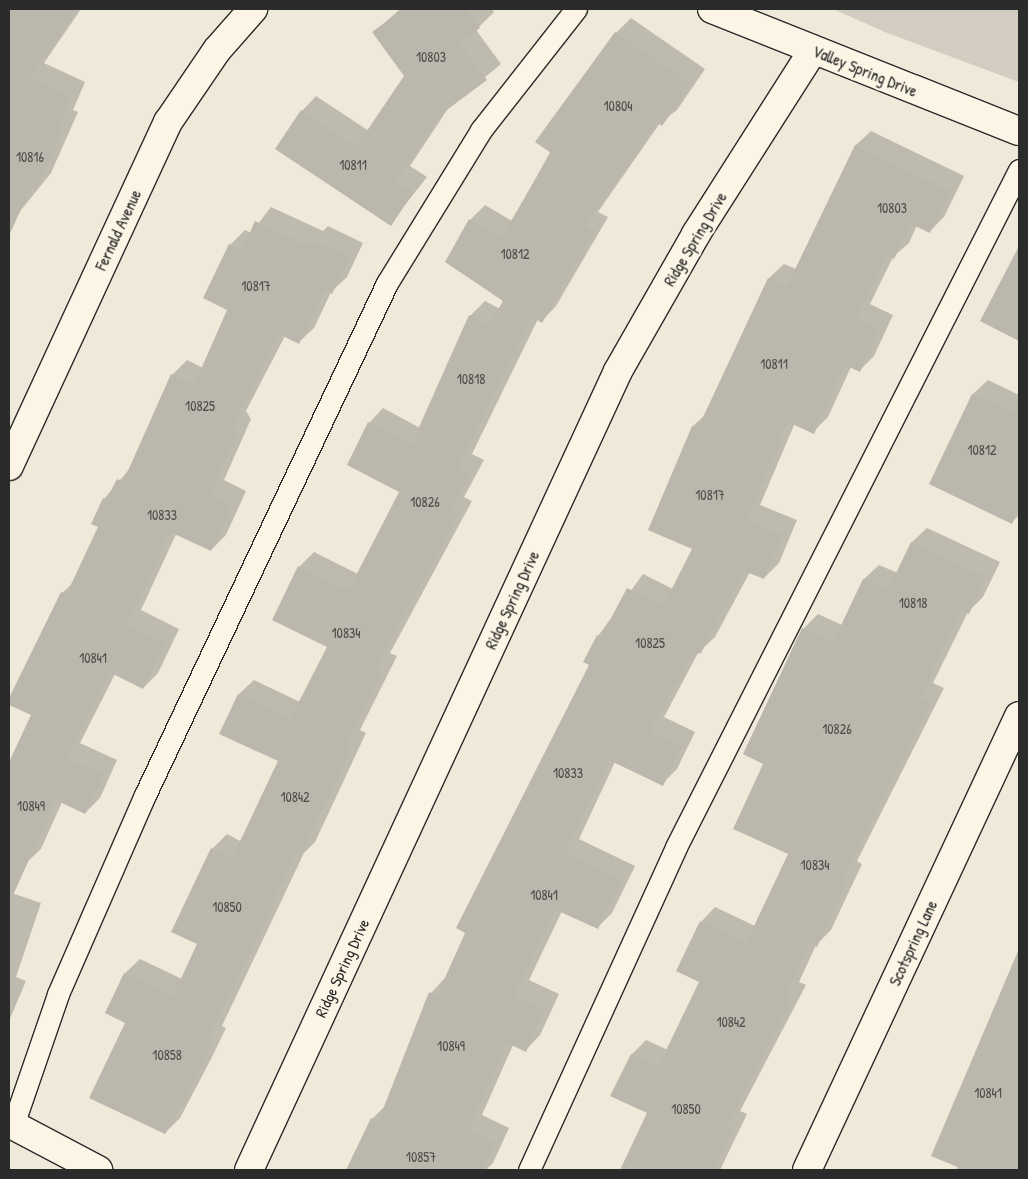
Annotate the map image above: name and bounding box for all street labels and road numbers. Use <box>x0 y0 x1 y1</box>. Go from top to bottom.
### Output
street label: Valley Spring Drive <box>810 41 920 101</box>
street label: Fernald Avenue <box>91 187 145 273</box>
street label: Ridge Spring Drive <box>659 188 731 290</box>
street label: Ridge Spring Drive <box>481 548 543 652</box>
street label: Scotspring Lane <box>885 897 941 989</box>
street label: Ridge Spring Drive <box>311 916 373 1020</box>

